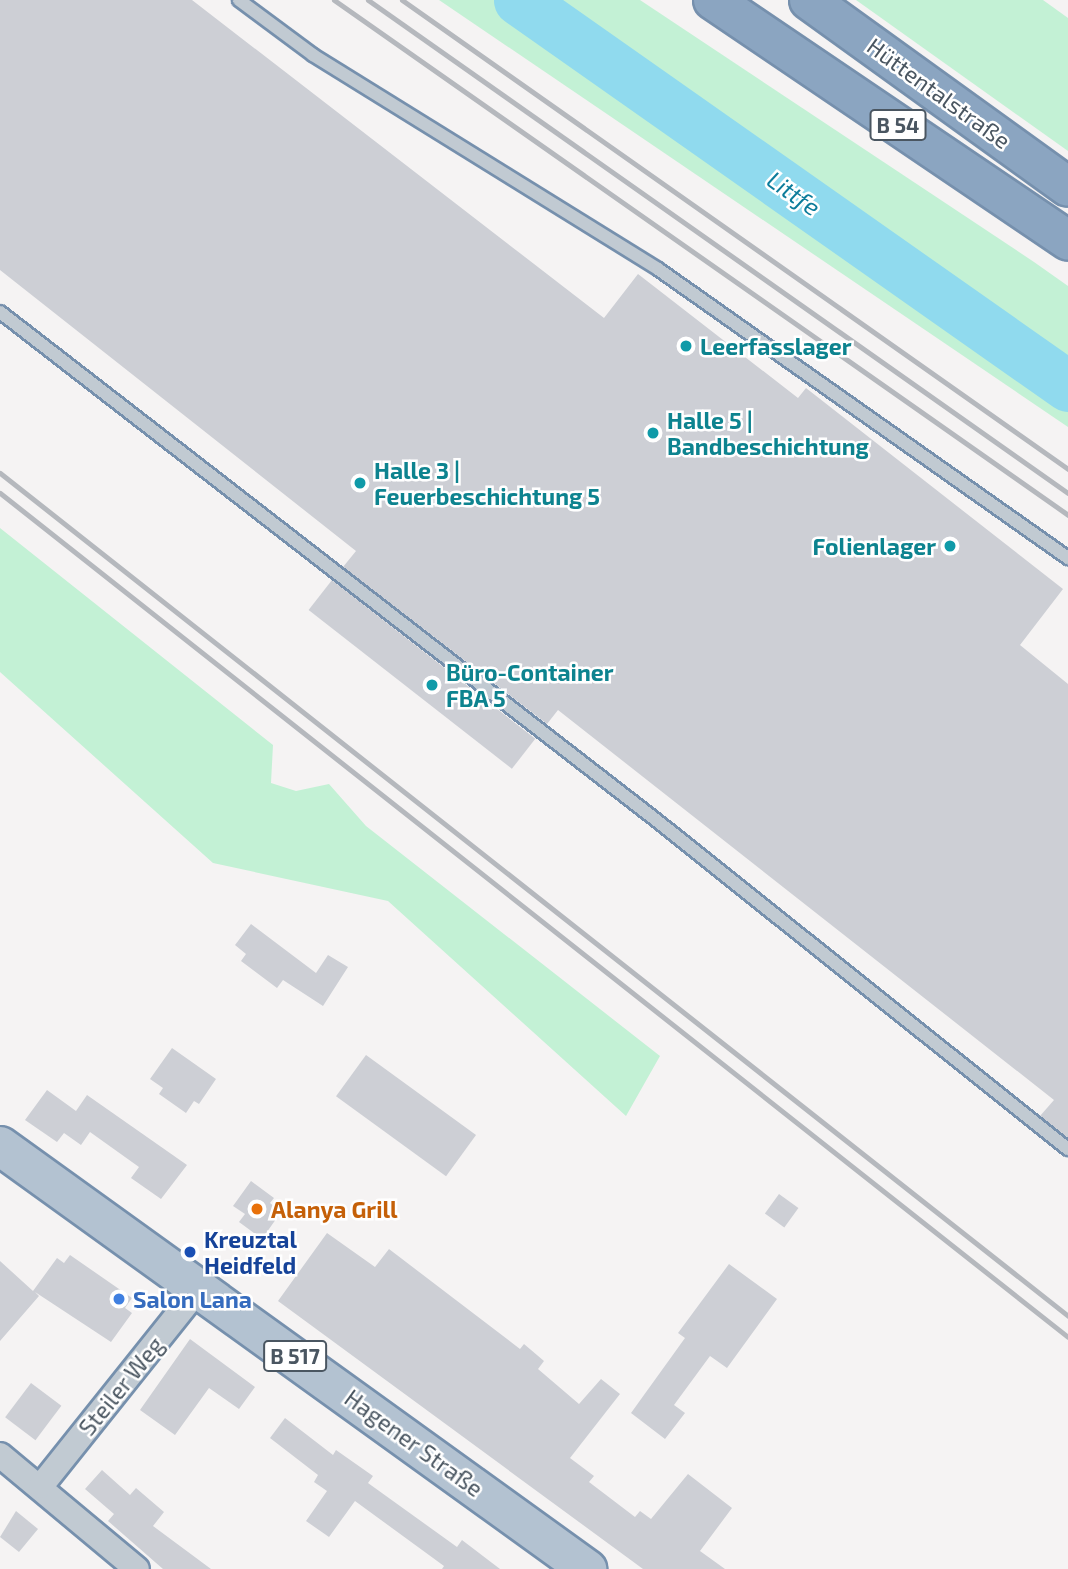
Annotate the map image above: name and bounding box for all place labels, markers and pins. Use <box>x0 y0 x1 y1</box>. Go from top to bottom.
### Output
place label: Leerfasslager <box>700 332 852 360</box>
marker: Leerfasslager <box>678 338 694 354</box>
place label: Halle 5 | Bandbeschichtung <box>667 406 869 460</box>
marker: Halle 5 | Bandbeschichtung <box>645 425 661 441</box>
place label: Halle 3 | Feuerbeschichtung 5 <box>374 456 600 510</box>
marker: Halle 3 | Feuerbeschichtung 5 <box>352 475 368 491</box>
place label: Folienlager <box>813 532 936 560</box>
marker: Folienlager <box>942 538 958 554</box>
place label: Büro-Container FBA 5 <box>446 658 613 712</box>
marker: Büro-Container FBA 5 <box>424 677 440 693</box>
place label: Alanya Grill <box>271 1195 398 1223</box>
marker: Alanya Grill <box>249 1201 265 1217</box>
place label: Kreuztal Heidfeld <box>204 1225 297 1279</box>
marker: Kreuztal Heidfeld <box>182 1244 198 1260</box>
place label: Salon Lana <box>133 1285 252 1313</box>
marker: Salon Lana <box>111 1291 127 1307</box>

